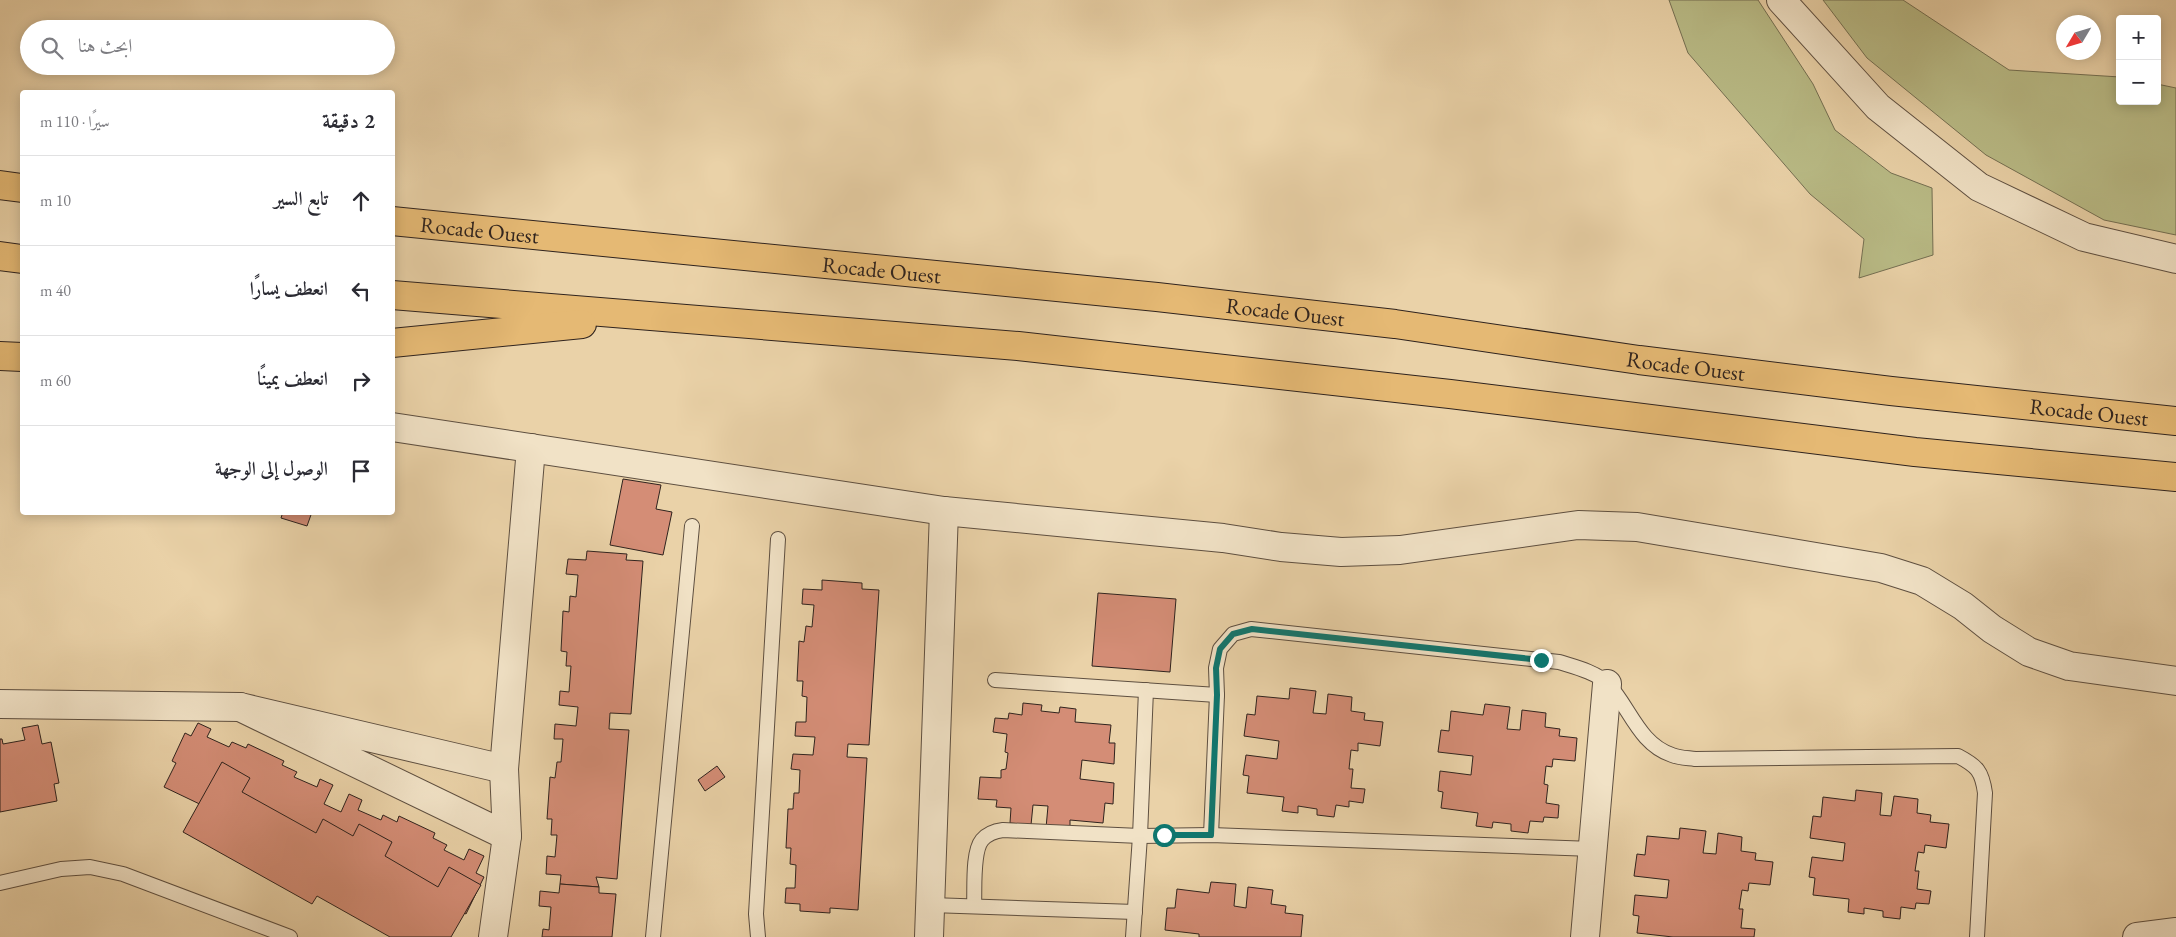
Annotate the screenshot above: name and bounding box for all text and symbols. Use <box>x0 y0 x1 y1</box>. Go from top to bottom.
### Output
north arrow <box>2056 15 2101 60</box>
map controls <box>2116 15 2161 105</box>
button: + <box>2116 15 2161 60</box>
search box <box>20 20 395 75</box>
text: ابحث هنا <box>78 33 132 58</box>
icon: search <box>38 34 66 62</box>
button: − <box>2116 60 2161 105</box>
text: 2 دقيقة <box>322 107 375 134</box>
text: سيرًا · 110 m <box>40 111 110 132</box>
text: تابع السير <box>274 186 328 211</box>
icon: ahead <box>347 187 375 215</box>
text: 10 m <box>40 190 71 211</box>
street label: Rocade Ouest <box>419 210 540 251</box>
street label: Rocade Ouest <box>821 250 942 290</box>
text: انعطف يسارًا <box>250 276 328 301</box>
icon: left <box>347 277 375 305</box>
text: 40 m <box>40 280 71 301</box>
street label: Rocade Ouest <box>1225 291 1346 333</box>
street label: Rocade Ouest <box>1624 344 1747 388</box>
text: انعطف يمينًا <box>257 366 328 391</box>
icon: right <box>347 367 375 395</box>
text: 60 m <box>40 370 71 391</box>
street label: Rocade Ouest <box>2028 392 2150 433</box>
text: الوصول إلى الوجهة <box>215 456 328 481</box>
icon: arrive <box>347 457 375 485</box>
route end <box>1530 649 1553 672</box>
route start <box>1153 824 1176 847</box>

